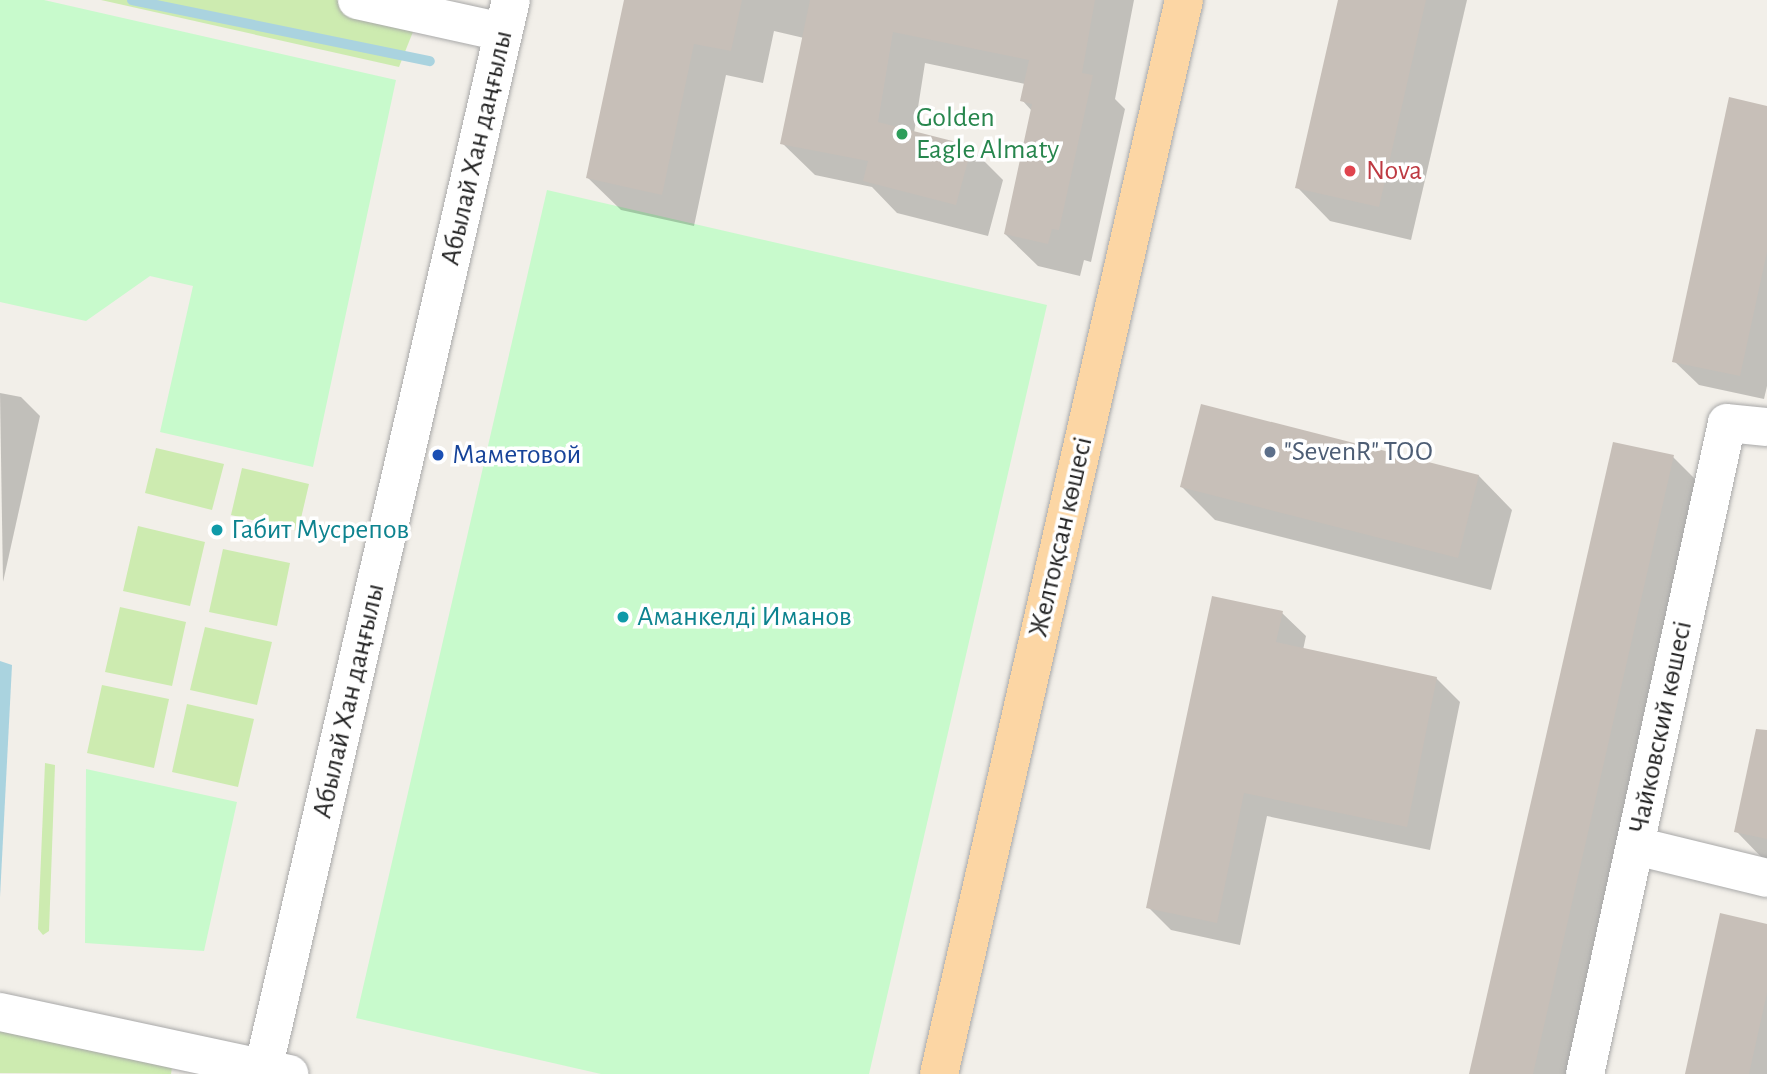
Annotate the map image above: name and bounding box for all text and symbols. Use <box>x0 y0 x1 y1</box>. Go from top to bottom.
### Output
street label: Абылай Хан даңғылы <box>434 27 520 269</box>
place label: Golden Eagle Almaty <box>916 101 1059 167</box>
marker: Golden Eagle Almaty <box>894 126 910 142</box>
place label: Nova <box>1366 154 1422 188</box>
marker: Nova <box>1340 161 1360 181</box>
street label: Желтоқсан көшесі <box>1022 434 1100 640</box>
place label: "SevenR" ТОО <box>1284 435 1433 469</box>
place label: Маметовой <box>452 438 581 472</box>
marker: "SevenR" ТОО <box>1262 444 1278 460</box>
marker: Маметовой <box>430 447 446 463</box>
place label: Габит Мусрепов <box>231 513 409 547</box>
marker: Габит Мусрепов <box>209 522 225 538</box>
street label: Абылай Хан даңғылы <box>306 580 392 822</box>
place label: Аманкелді Иманов <box>637 600 852 634</box>
marker: Аманкелді Иманов <box>615 609 631 625</box>
street label: Чайковский көшесі <box>1622 618 1700 836</box>

